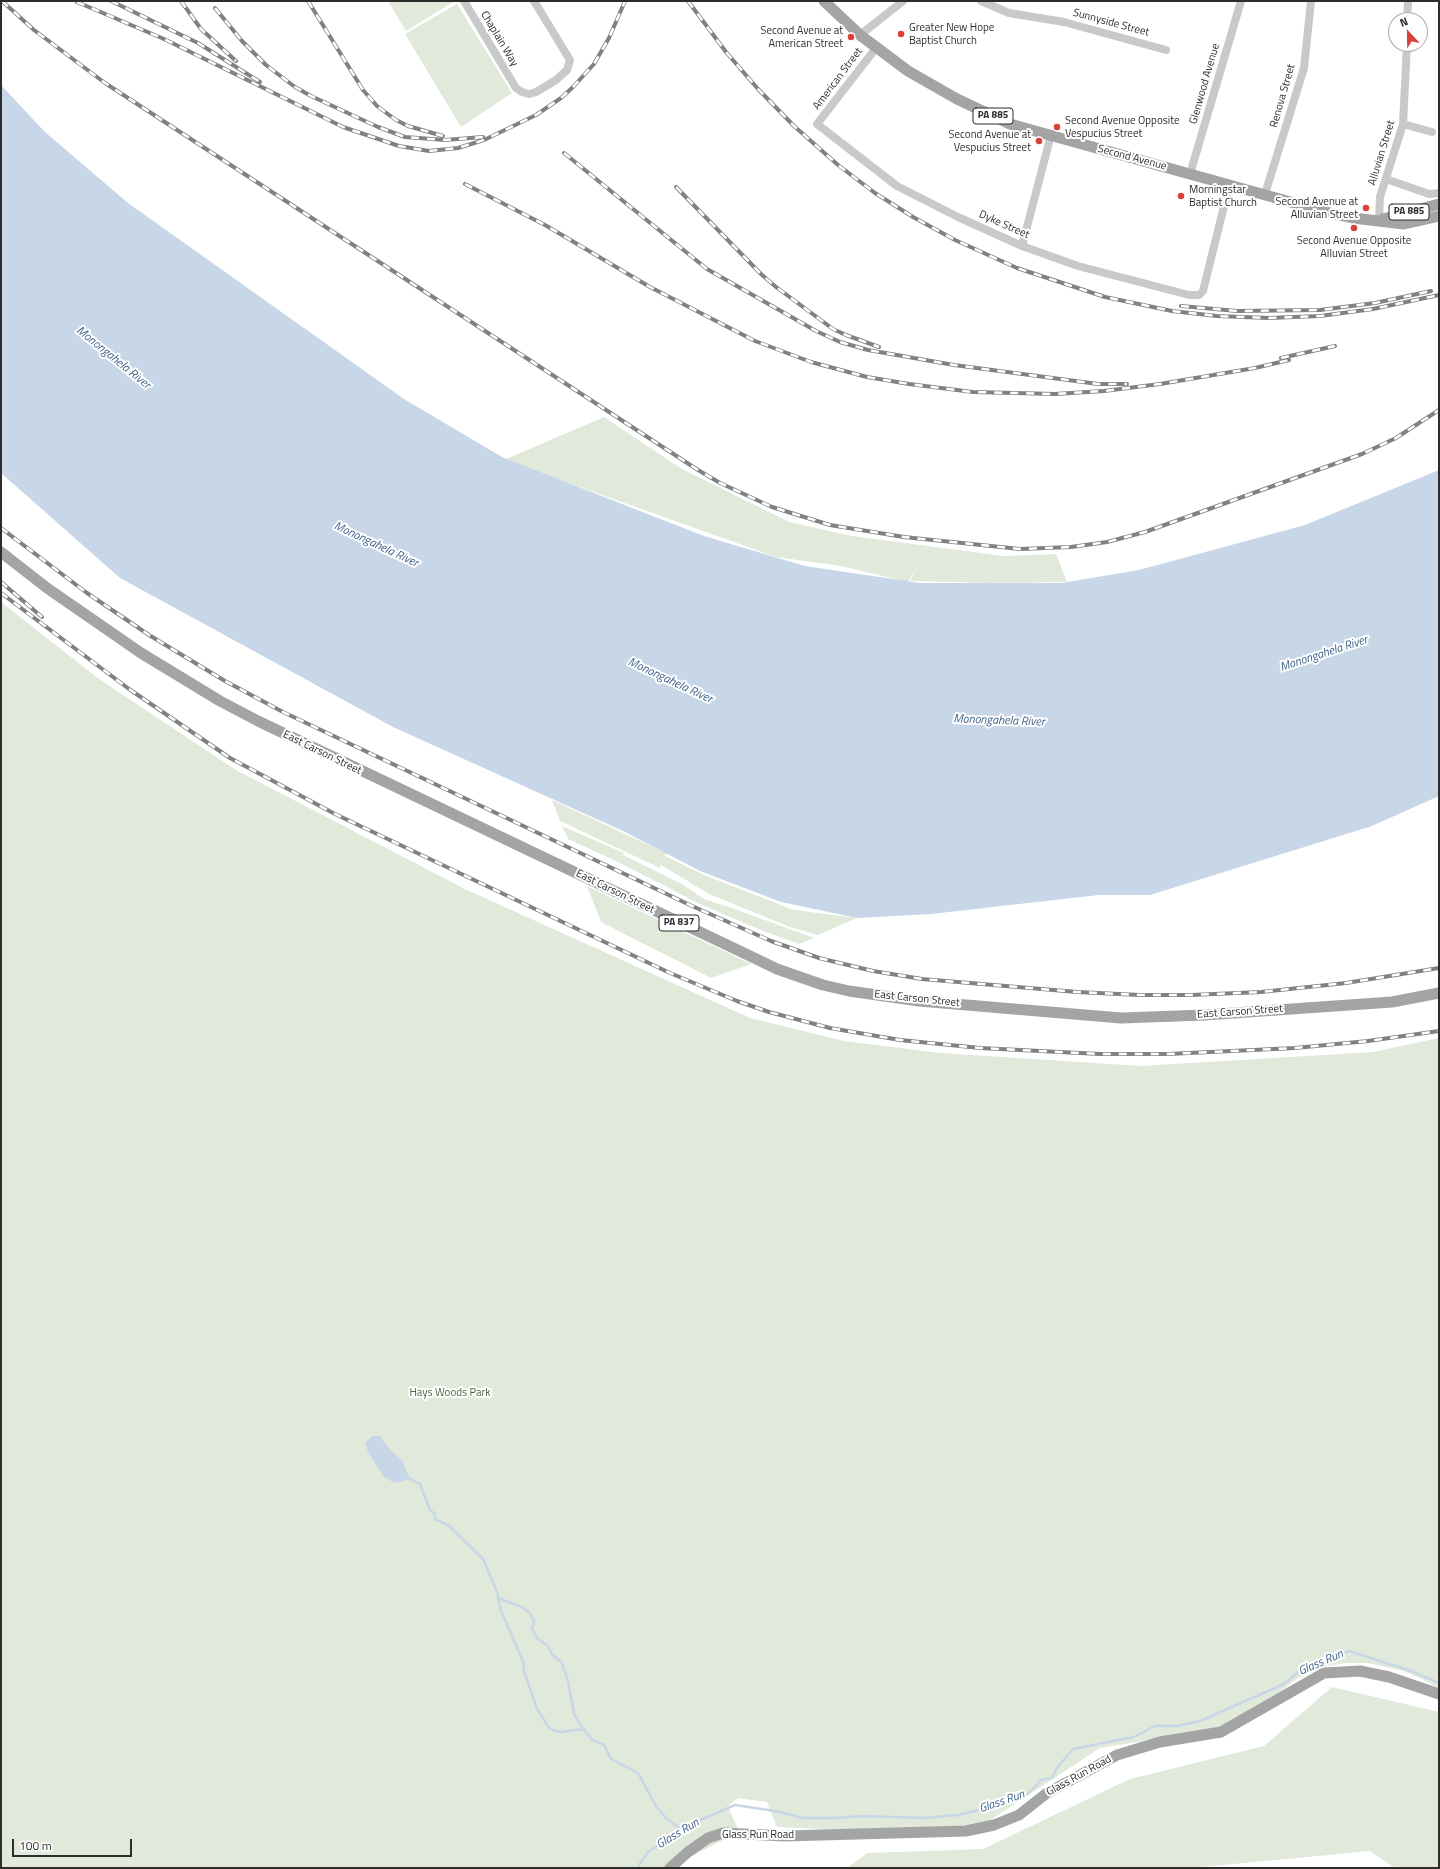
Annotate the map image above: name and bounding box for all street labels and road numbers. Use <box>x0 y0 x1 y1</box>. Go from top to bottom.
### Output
street label: Sunnyside Street <box>1071 6 1151 40</box>
street label: Chaplain Way <box>477 9 521 69</box>
street label: Glenwood Avenue <box>1187 42 1223 126</box>
street label: American Street <box>810 45 866 113</box>
street label: Renova Street <box>1268 63 1298 129</box>
road number: PA 885 <box>973 108 1013 124</box>
street label: Alluvian Street <box>1366 119 1398 187</box>
street label: Second Avenue <box>1096 142 1168 174</box>
road number: PA 885 <box>1389 204 1429 220</box>
street label: Dyke Street <box>977 208 1031 242</box>
street label: East Carson Street <box>281 728 363 778</box>
street label: East Carson Street <box>574 867 656 917</box>
road number: PA 837 <box>659 915 699 931</box>
street label: East Carson Street <box>874 988 960 1010</box>
street label: East Carson Street <box>1197 1002 1283 1022</box>
street label: Glass Run Road <box>1044 1753 1114 1799</box>
street label: Glass Run Road <box>722 1828 794 1842</box>

